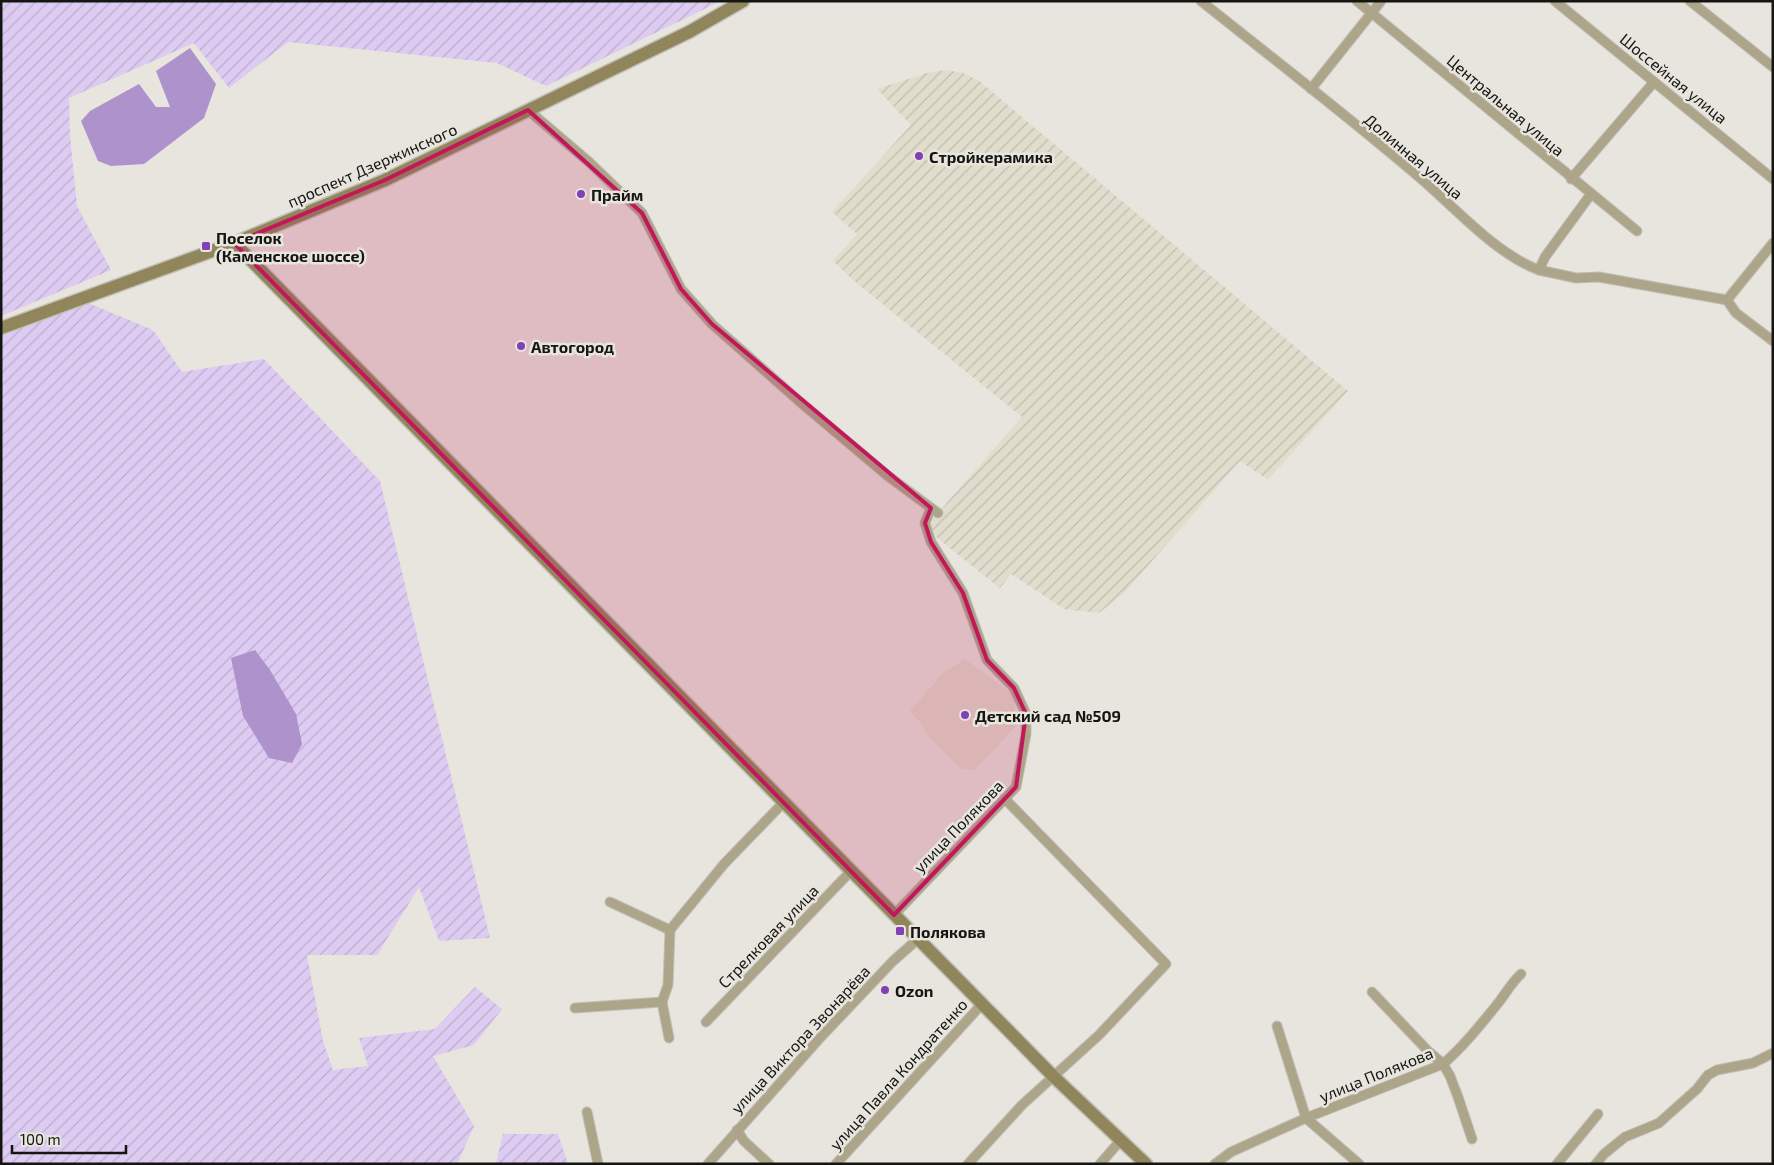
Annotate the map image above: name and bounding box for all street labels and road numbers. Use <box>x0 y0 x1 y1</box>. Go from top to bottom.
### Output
street label: Шоссейная улица <box>1616 29 1732 128</box>
street label: Центральная улица <box>1443 50 1569 160</box>
street label: Долинная улица <box>1360 109 1467 204</box>
street label: проспект Дзержинского <box>284 119 460 211</box>
street label: улица Полякова <box>909 776 1008 877</box>
street label: Стрелковая улица <box>714 880 823 992</box>
street label: улица Виктора Звонарёва <box>726 961 874 1118</box>
street label: улица Павла Кондратенко <box>825 994 972 1154</box>
street label: улица Полякова <box>1316 1043 1436 1106</box>

